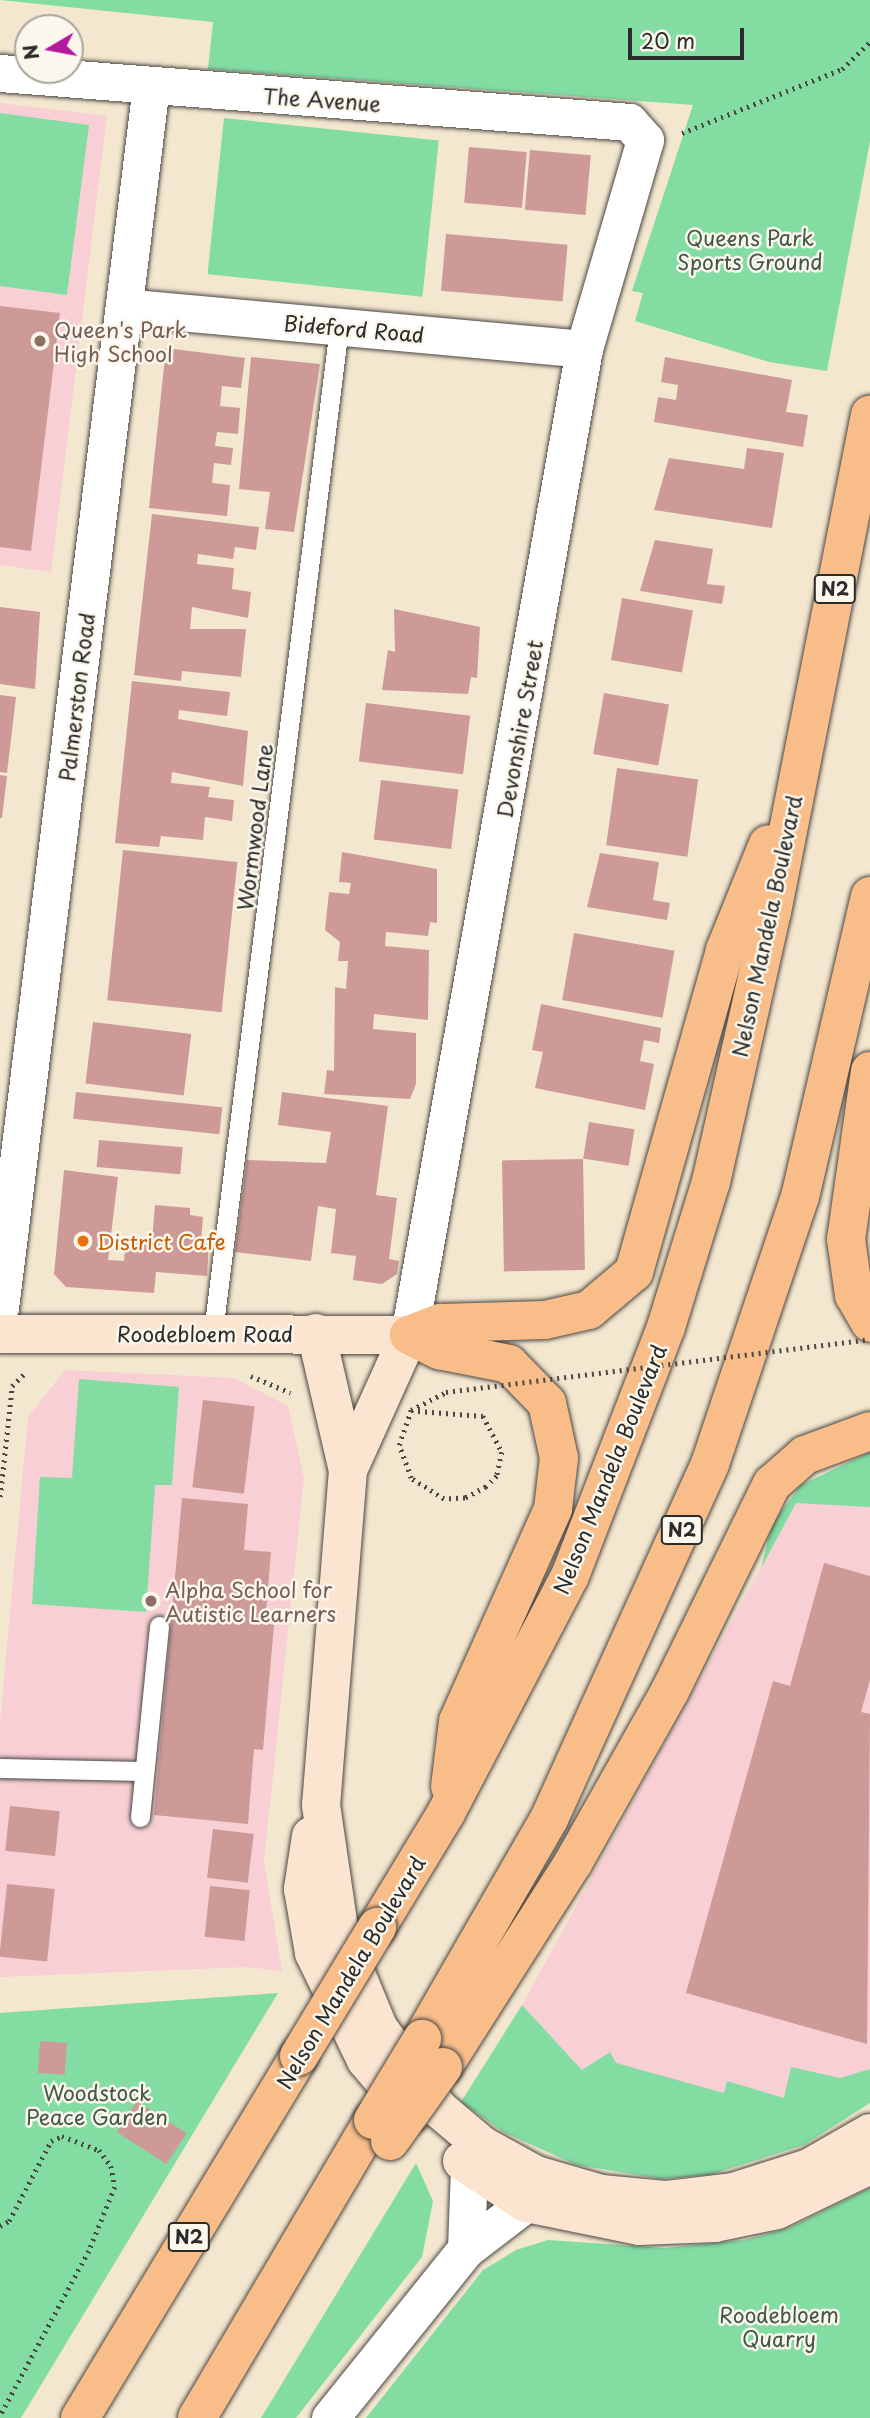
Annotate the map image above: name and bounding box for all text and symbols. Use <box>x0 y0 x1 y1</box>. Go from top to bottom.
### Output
north arrow <box>14 14 84 84</box>
scale bar <box>632 14 748 58</box>
text: 20 m <box>641 24 695 56</box>
text: N <box>15 42 45 62</box>
street label: The Avenue <box>263 82 381 116</box>
park label: Queens Park Sports Ground <box>677 224 823 274</box>
street label: Bideford Road <box>283 309 425 347</box>
place label: Queen's Park High School <box>54 316 187 366</box>
marker: Queen's Park High School <box>32 333 48 349</box>
road number: N2 <box>812 574 858 604</box>
street label: Palmerston Road <box>53 612 99 782</box>
street label: Devonshire Street <box>491 638 547 820</box>
street label: Wormwood Lane <box>231 742 277 912</box>
street label: Nelson Mandela Boulevard <box>726 793 806 1059</box>
place label: District Cafe <box>97 1228 227 1254</box>
marker: District Cafe <box>75 1233 91 1249</box>
street label: Roodebloem Road <box>116 1320 294 1346</box>
street label: Nelson Mandela Boulevard <box>547 1341 671 1597</box>
road number: N2 <box>659 1514 705 1546</box>
place label: Alpha School for Autistic Learners <box>165 1576 335 1626</box>
marker: Alpha School for Autistic Learners <box>143 1593 159 1609</box>
street label: Nelson Mandela Boulevard <box>270 1851 430 2093</box>
park label: Woodstock Peace Garden <box>27 2079 167 2129</box>
road number: N2 <box>166 2222 212 2252</box>
park label: Roodebloem Quarry <box>719 2301 839 2351</box>

